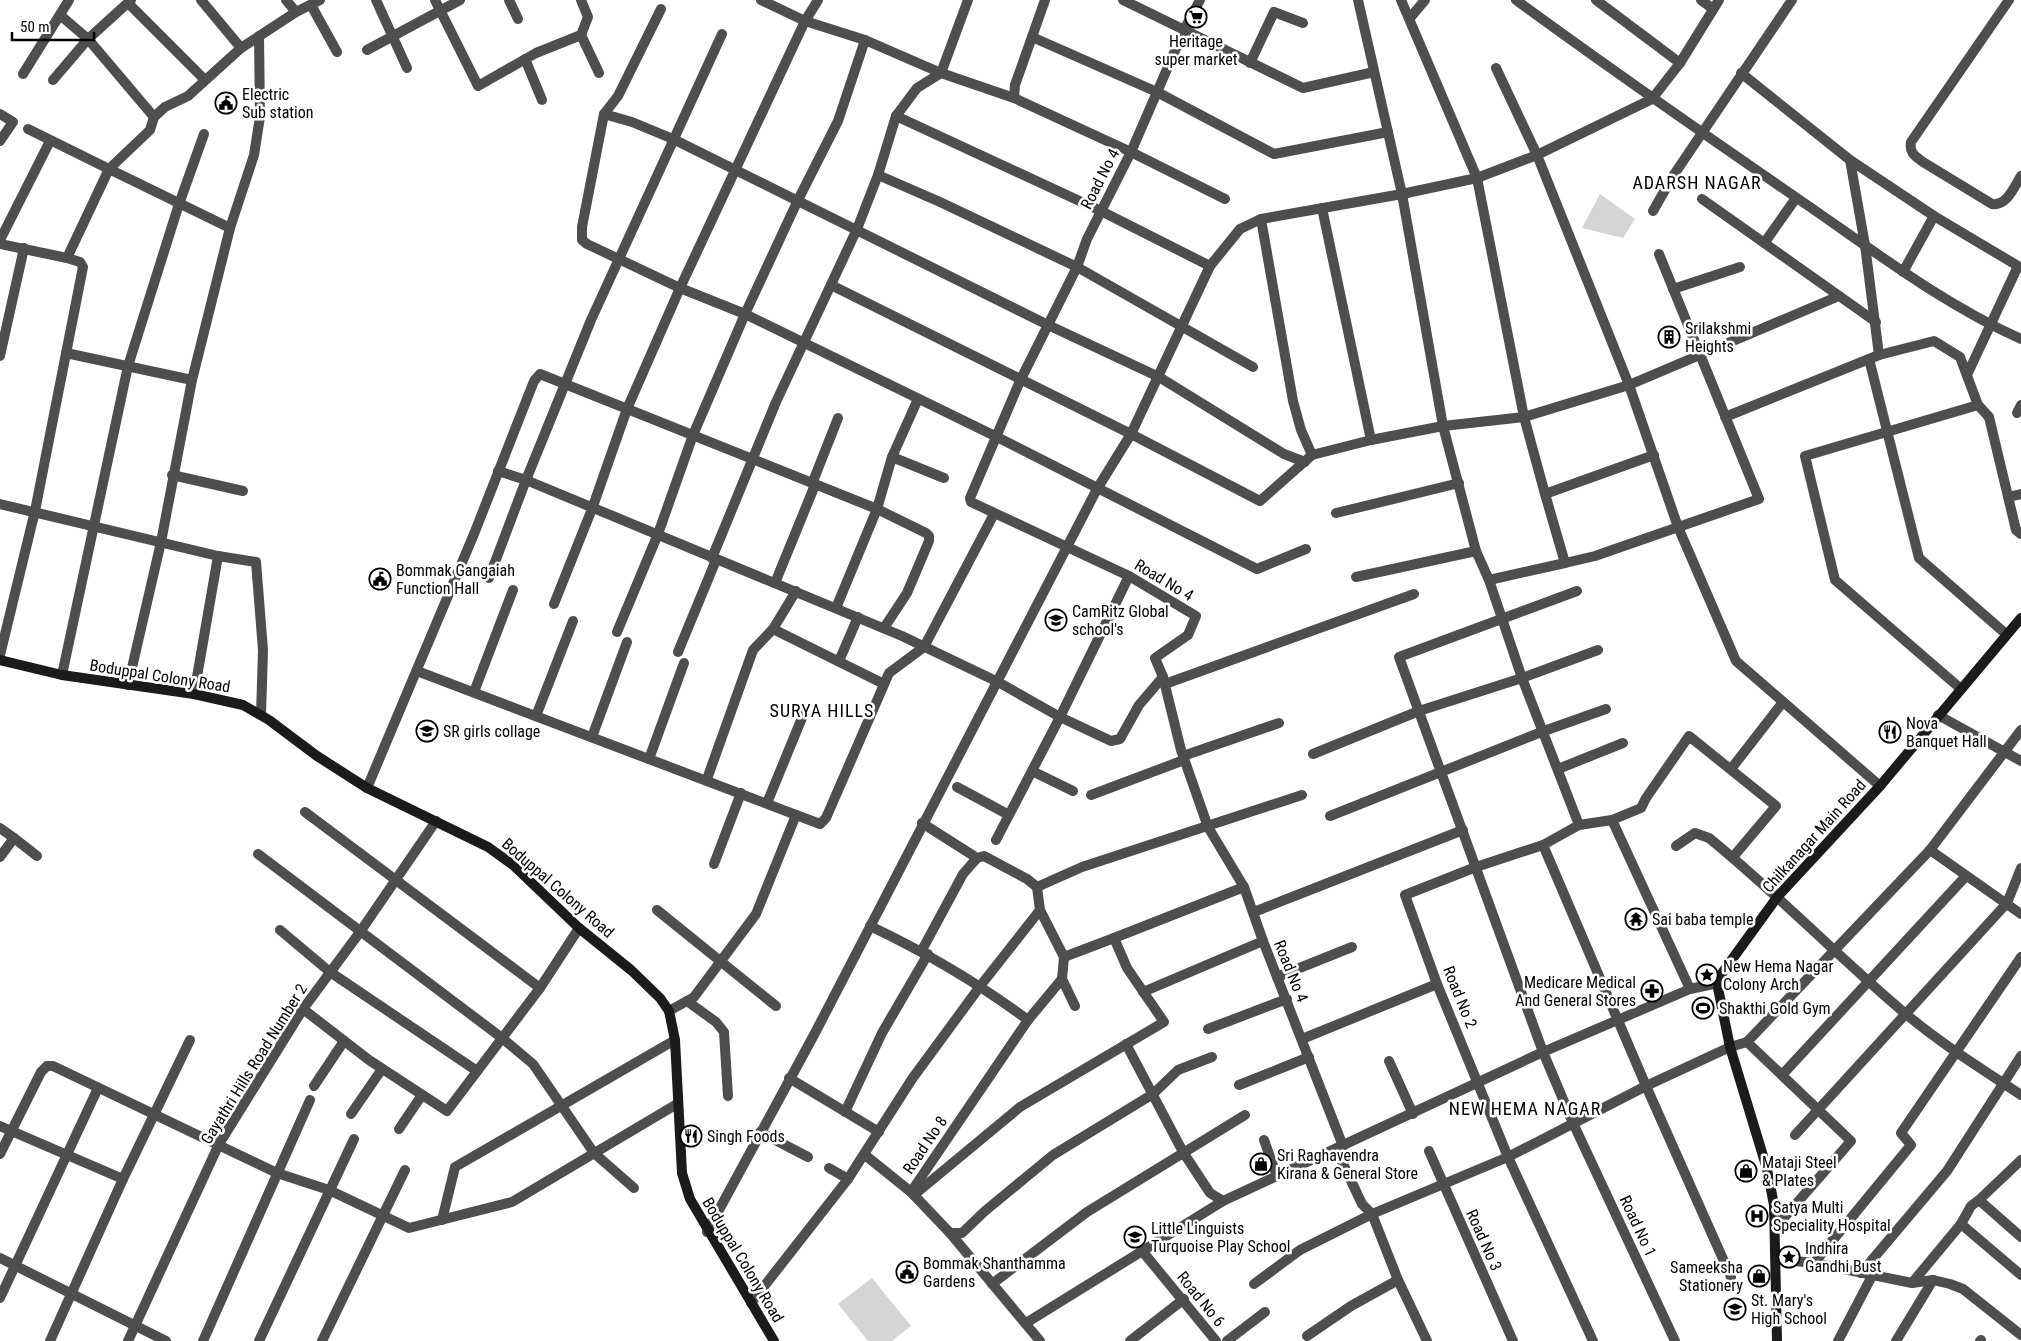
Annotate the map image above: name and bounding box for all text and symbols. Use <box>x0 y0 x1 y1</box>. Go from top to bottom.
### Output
supermarket icon: Heritage super market <box>1184 5 1208 29</box>
scale bar <box>12 10 95 42</box>
text: 50 m <box>20 18 50 36</box>
place label: Heritage super market <box>1155 32 1238 69</box>
place label: Electric Sub station <box>242 85 313 122</box>
public building icon: Electric Sub station <box>214 91 238 115</box>
street label: Road No 4 <box>1077 145 1123 212</box>
district label: ADARSH NAGAR <box>1632 172 1762 193</box>
place label: Srilakshmi Heights <box>1685 319 1751 356</box>
building icon: Srilakshmi Heights <box>1657 325 1681 349</box>
street label: Road No 4 <box>1131 555 1197 605</box>
place label: Bommak Gangaiah Function Hall <box>396 561 515 598</box>
public building icon: Bommak Gangaiah Function Hall <box>368 567 392 591</box>
place label: CamRitz Global school's <box>1072 602 1169 639</box>
school or university icon: CamRitz Global school's <box>1044 608 1068 632</box>
street label: Boduppal Colony Road <box>88 655 232 697</box>
district label: SURYA HILLS <box>770 700 874 721</box>
place label: Nova Banquet Hall <box>1906 714 1987 751</box>
school or university icon: SR girls collage <box>415 719 439 743</box>
restaurant icon: Nova Banquet Hall <box>1878 720 1902 744</box>
place label: SR girls collage <box>443 722 540 741</box>
street label: Chilkanagar Main Road <box>1758 776 1870 896</box>
street label: Boduppal Colony Road <box>498 834 618 942</box>
temple icon: Sai baba temple <box>1624 907 1648 931</box>
place label: Sai baba temple <box>1652 910 1753 929</box>
street label: Road No 4 <box>1270 937 1312 1005</box>
place label: New Hema Nagar Colony Arch <box>1723 957 1833 994</box>
street label: Road No 2 <box>1439 963 1481 1031</box>
place icon: New Hema Nagar Colony Arch <box>1695 963 1719 987</box>
place label: Medicare Medical And General Stores <box>1515 973 1636 1010</box>
pharmacy icon: Medicare Medical And General Stores <box>1640 979 1664 1003</box>
street label: Gayathri Hills Road Number 2 <box>197 980 311 1148</box>
sports icon: Shakthi Gold Gym <box>1691 996 1715 1020</box>
place label: Shakthi Gold Gym <box>1719 999 1831 1018</box>
district label: NEW HEMA NAGAR <box>1449 1098 1601 1119</box>
street label: Road No 8 <box>899 1113 951 1177</box>
restaurant icon: Singh Foods <box>679 1124 703 1148</box>
place label: Singh Foods <box>707 1127 785 1146</box>
place label: Sri Raghavendra Kirana & General Store <box>1277 1146 1418 1183</box>
shop icon: Sri Raghavendra Kirana & General Store <box>1249 1152 1273 1176</box>
place label: Mataji Steel & Plates <box>1762 1153 1837 1190</box>
shop icon: Mataji Steel & Plates <box>1734 1159 1758 1183</box>
street label: Road No 1 <box>1616 1192 1660 1260</box>
street label: Boduppal Colony Road <box>698 1194 788 1326</box>
place label: Satya Multi Speciality Hospital <box>1773 1198 1891 1235</box>
hospital icon: Satya Multi Speciality Hospital <box>1745 1204 1769 1228</box>
street label: Road No 3 <box>1462 1206 1506 1274</box>
place label: Little Linguists Turquoise Play School <box>1151 1219 1291 1256</box>
school or university icon: Little Linguists Turquoise Play School <box>1123 1225 1147 1249</box>
place label: Indhira Gandhi Bust <box>1805 1239 1882 1276</box>
place icon: Indhira Gandhi Bust <box>1777 1245 1801 1269</box>
place label: Bommak Shanthamma Gardens <box>923 1254 1066 1291</box>
place label: Sameeksha Stationery <box>1670 1258 1743 1295</box>
public building icon: Bommak Shanthamma Gardens <box>895 1260 919 1284</box>
shop icon: Sameeksha Stationery <box>1747 1264 1771 1288</box>
street label: Road No 6 <box>1173 1268 1229 1330</box>
place label: St. Mary's High School <box>1751 1291 1827 1328</box>
school or university icon: St. Mary's High School <box>1723 1297 1747 1321</box>

